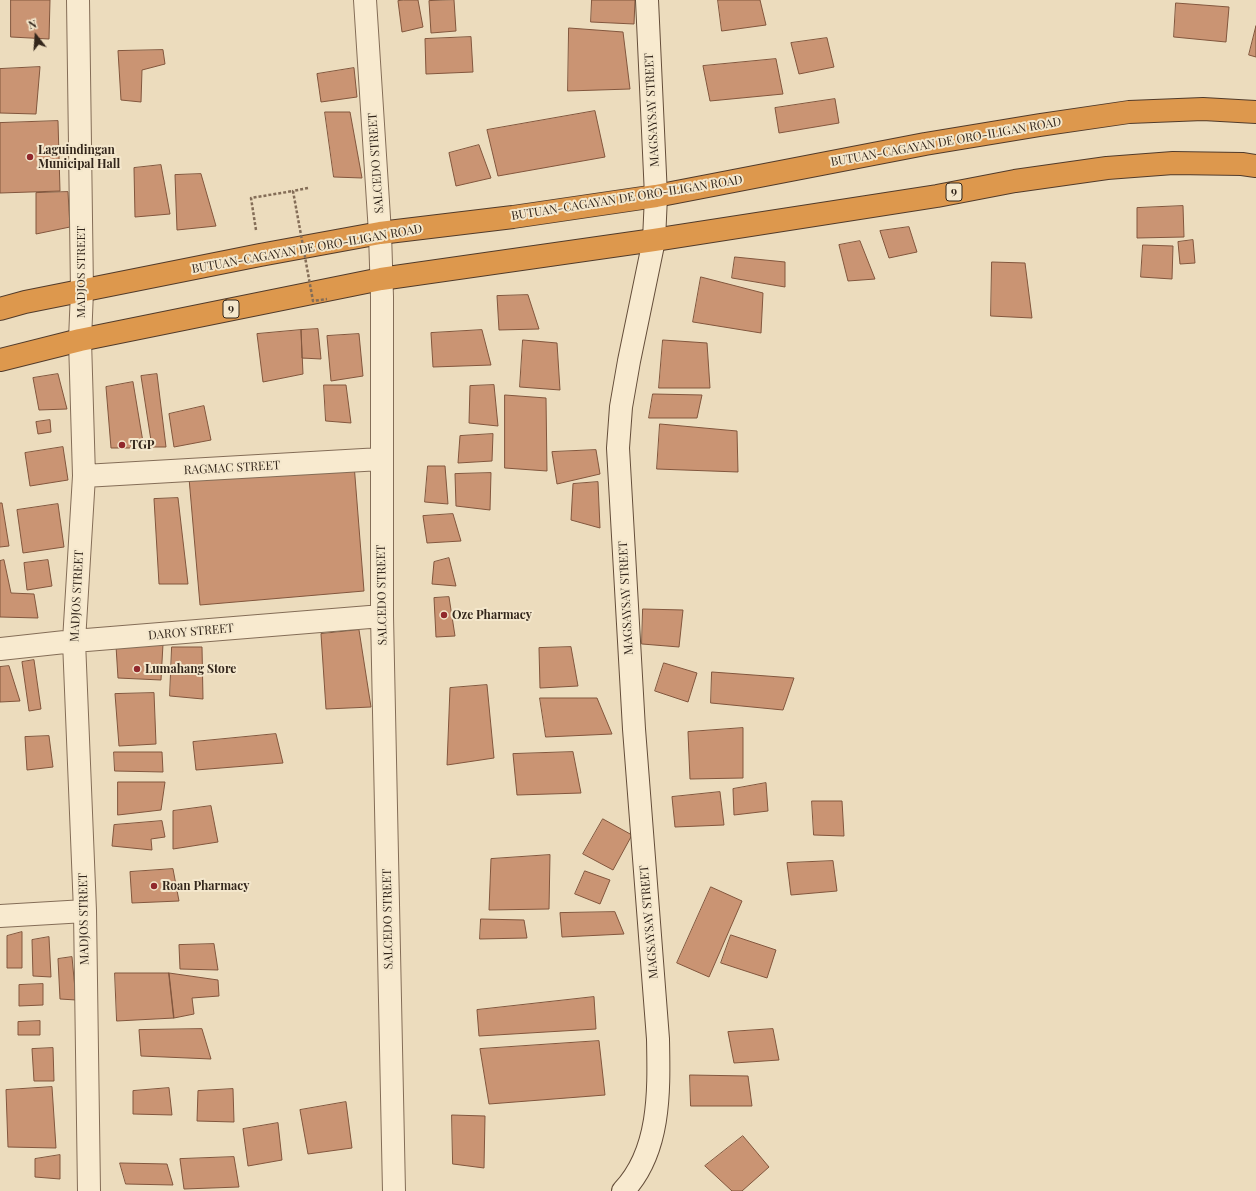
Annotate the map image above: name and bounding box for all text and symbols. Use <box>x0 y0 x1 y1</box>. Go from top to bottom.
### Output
north arrow <box>16 16 56 56</box>
text: N <box>26 16 38 32</box>
street label: MAGSAYSAY STREET <box>642 53 662 167</box>
street label: SALCEDO STREET <box>365 112 387 214</box>
street label: BUTUAN-CAGAYAN DE ORO-ILIGAN ROAD <box>830 115 1062 169</box>
place label: Laguindingan Municipal Hall <box>38 143 120 171</box>
marker: Laguindingan Municipal Hall <box>25 152 35 162</box>
street label: BUTUAN-CAGAYAN DE ORO-ILIGAN ROAD <box>510 173 744 223</box>
road number: 9 <box>946 183 962 201</box>
street label: BUTUAN-CAGAYAN DE ORO-ILIGAN ROAD <box>191 222 423 276</box>
street label: MADJOS STREET <box>74 226 88 318</box>
road number: 9 <box>223 300 239 318</box>
place label: TGP <box>130 438 155 452</box>
marker: TGP <box>117 440 127 450</box>
street label: RAGMAC STREET <box>183 458 281 478</box>
street label: MAGSAYSAY STREET <box>616 541 636 655</box>
street label: SALCEDO STREET <box>374 545 390 645</box>
street label: MADJOS STREET <box>67 550 87 642</box>
place label: Oze Pharmacy <box>452 608 532 622</box>
marker: Oze Pharmacy <box>439 610 449 620</box>
street label: DAROY STREET <box>148 621 234 643</box>
place label: Lumahang Store <box>145 662 236 676</box>
marker: Lumahang Store <box>132 664 142 674</box>
street label: MAGSAYSAY STREET <box>637 865 661 979</box>
street label: SALCEDO STREET <box>380 869 396 969</box>
street label: MADJOS STREET <box>76 873 92 965</box>
place label: Roan Pharmacy <box>162 879 249 893</box>
marker: Roan Pharmacy <box>149 881 159 891</box>

